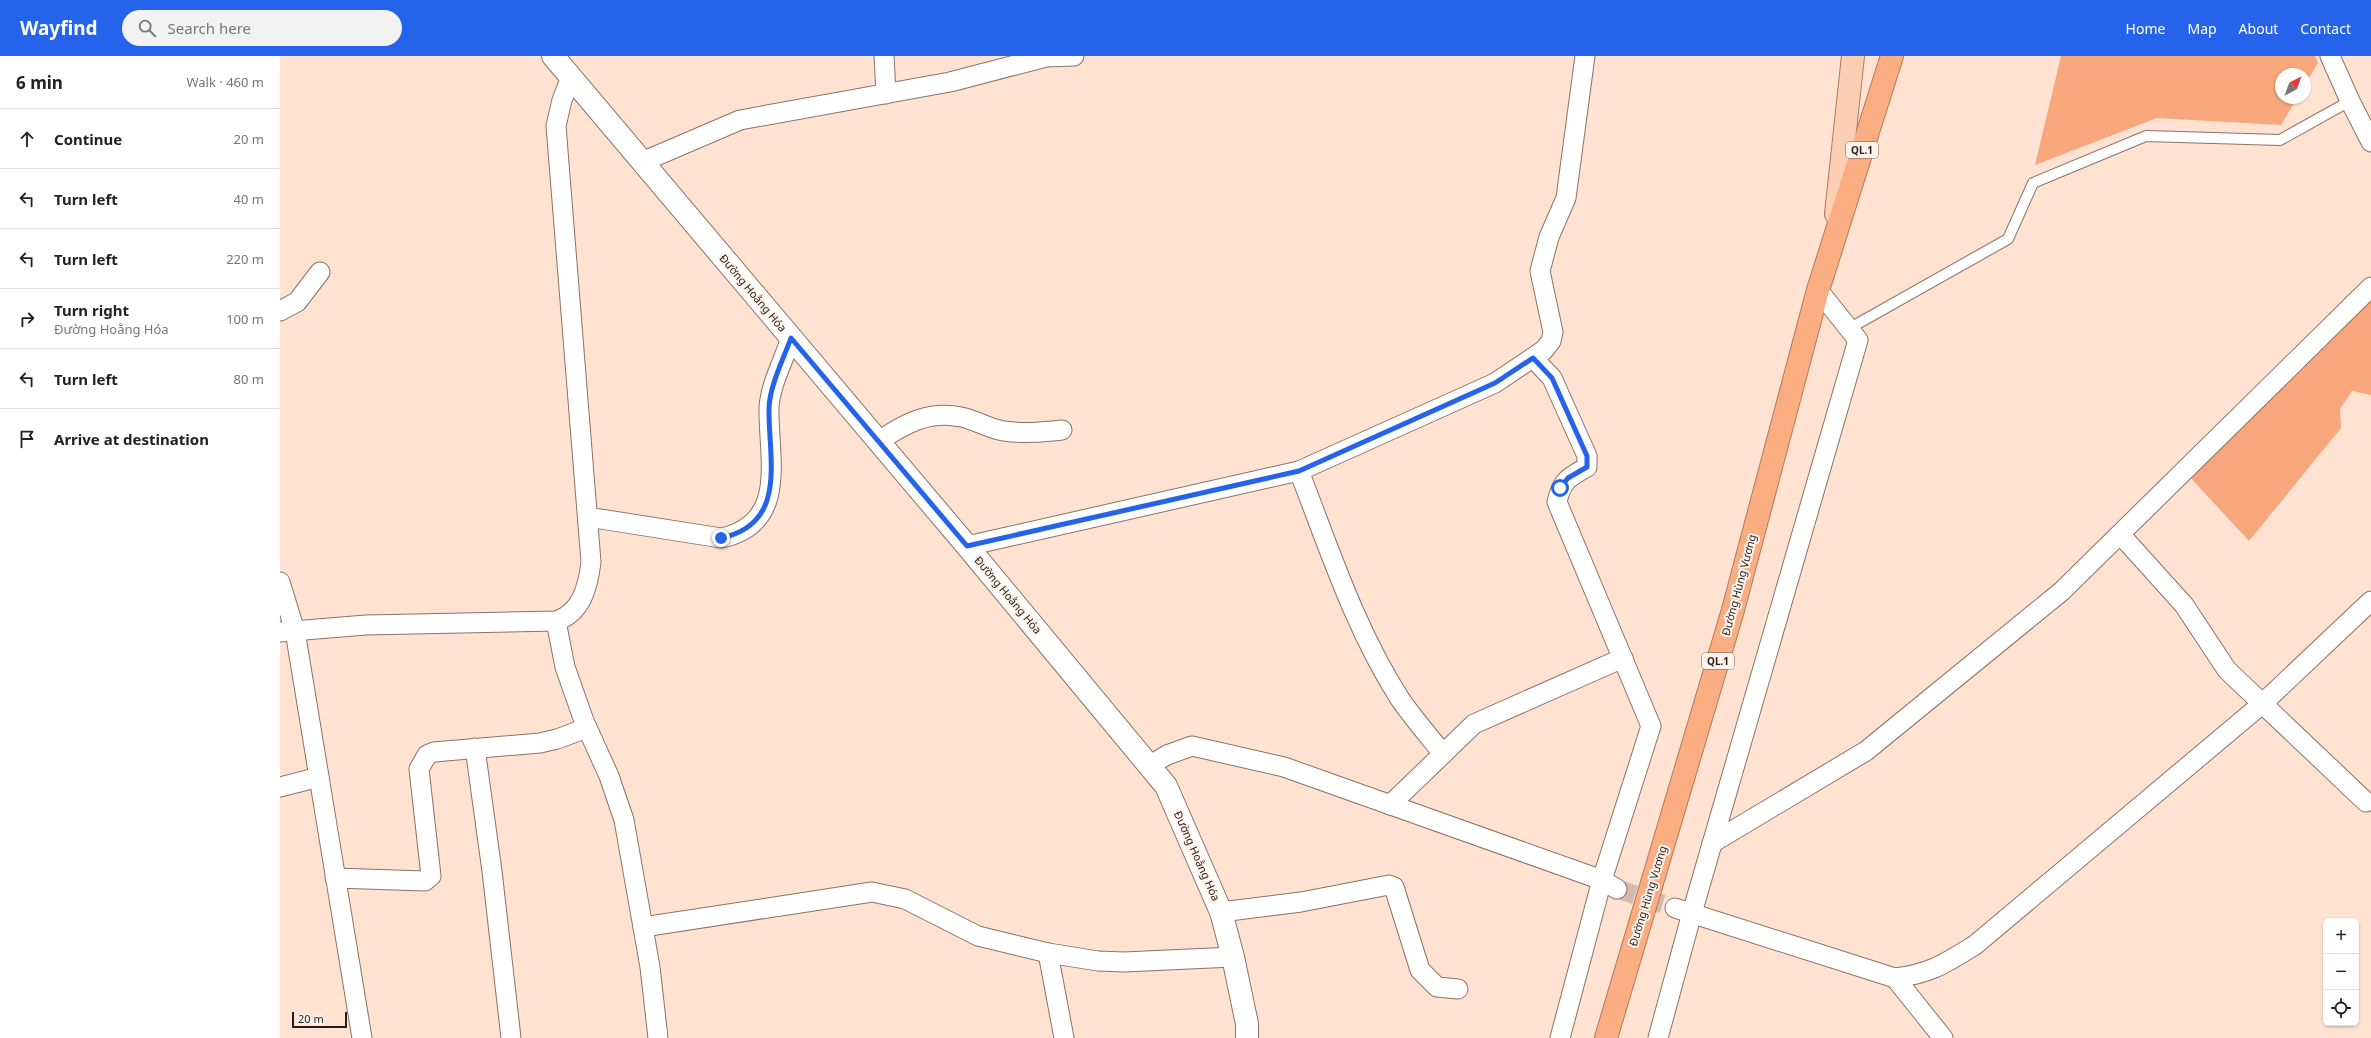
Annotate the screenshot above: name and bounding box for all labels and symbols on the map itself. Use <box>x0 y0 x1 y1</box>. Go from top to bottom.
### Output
north arrow <box>2275 68 2311 104</box>
road number: QL.1 <box>1846 142 1878 158</box>
street label: Đường Hoằng Hóa <box>716 251 790 335</box>
route start <box>1551 479 1569 497</box>
route end <box>712 529 730 547</box>
street label: Đường Hùng Vương <box>1718 533 1759 637</box>
street label: Đường Hoằng Hóa <box>971 553 1045 637</box>
road number: QL.1 <box>1702 653 1734 669</box>
street label: Đường Hoằng Hóa <box>1171 808 1224 903</box>
street label: Đường Hùng Vương <box>1625 844 1670 948</box>
scale bar <box>292 1010 347 1029</box>

